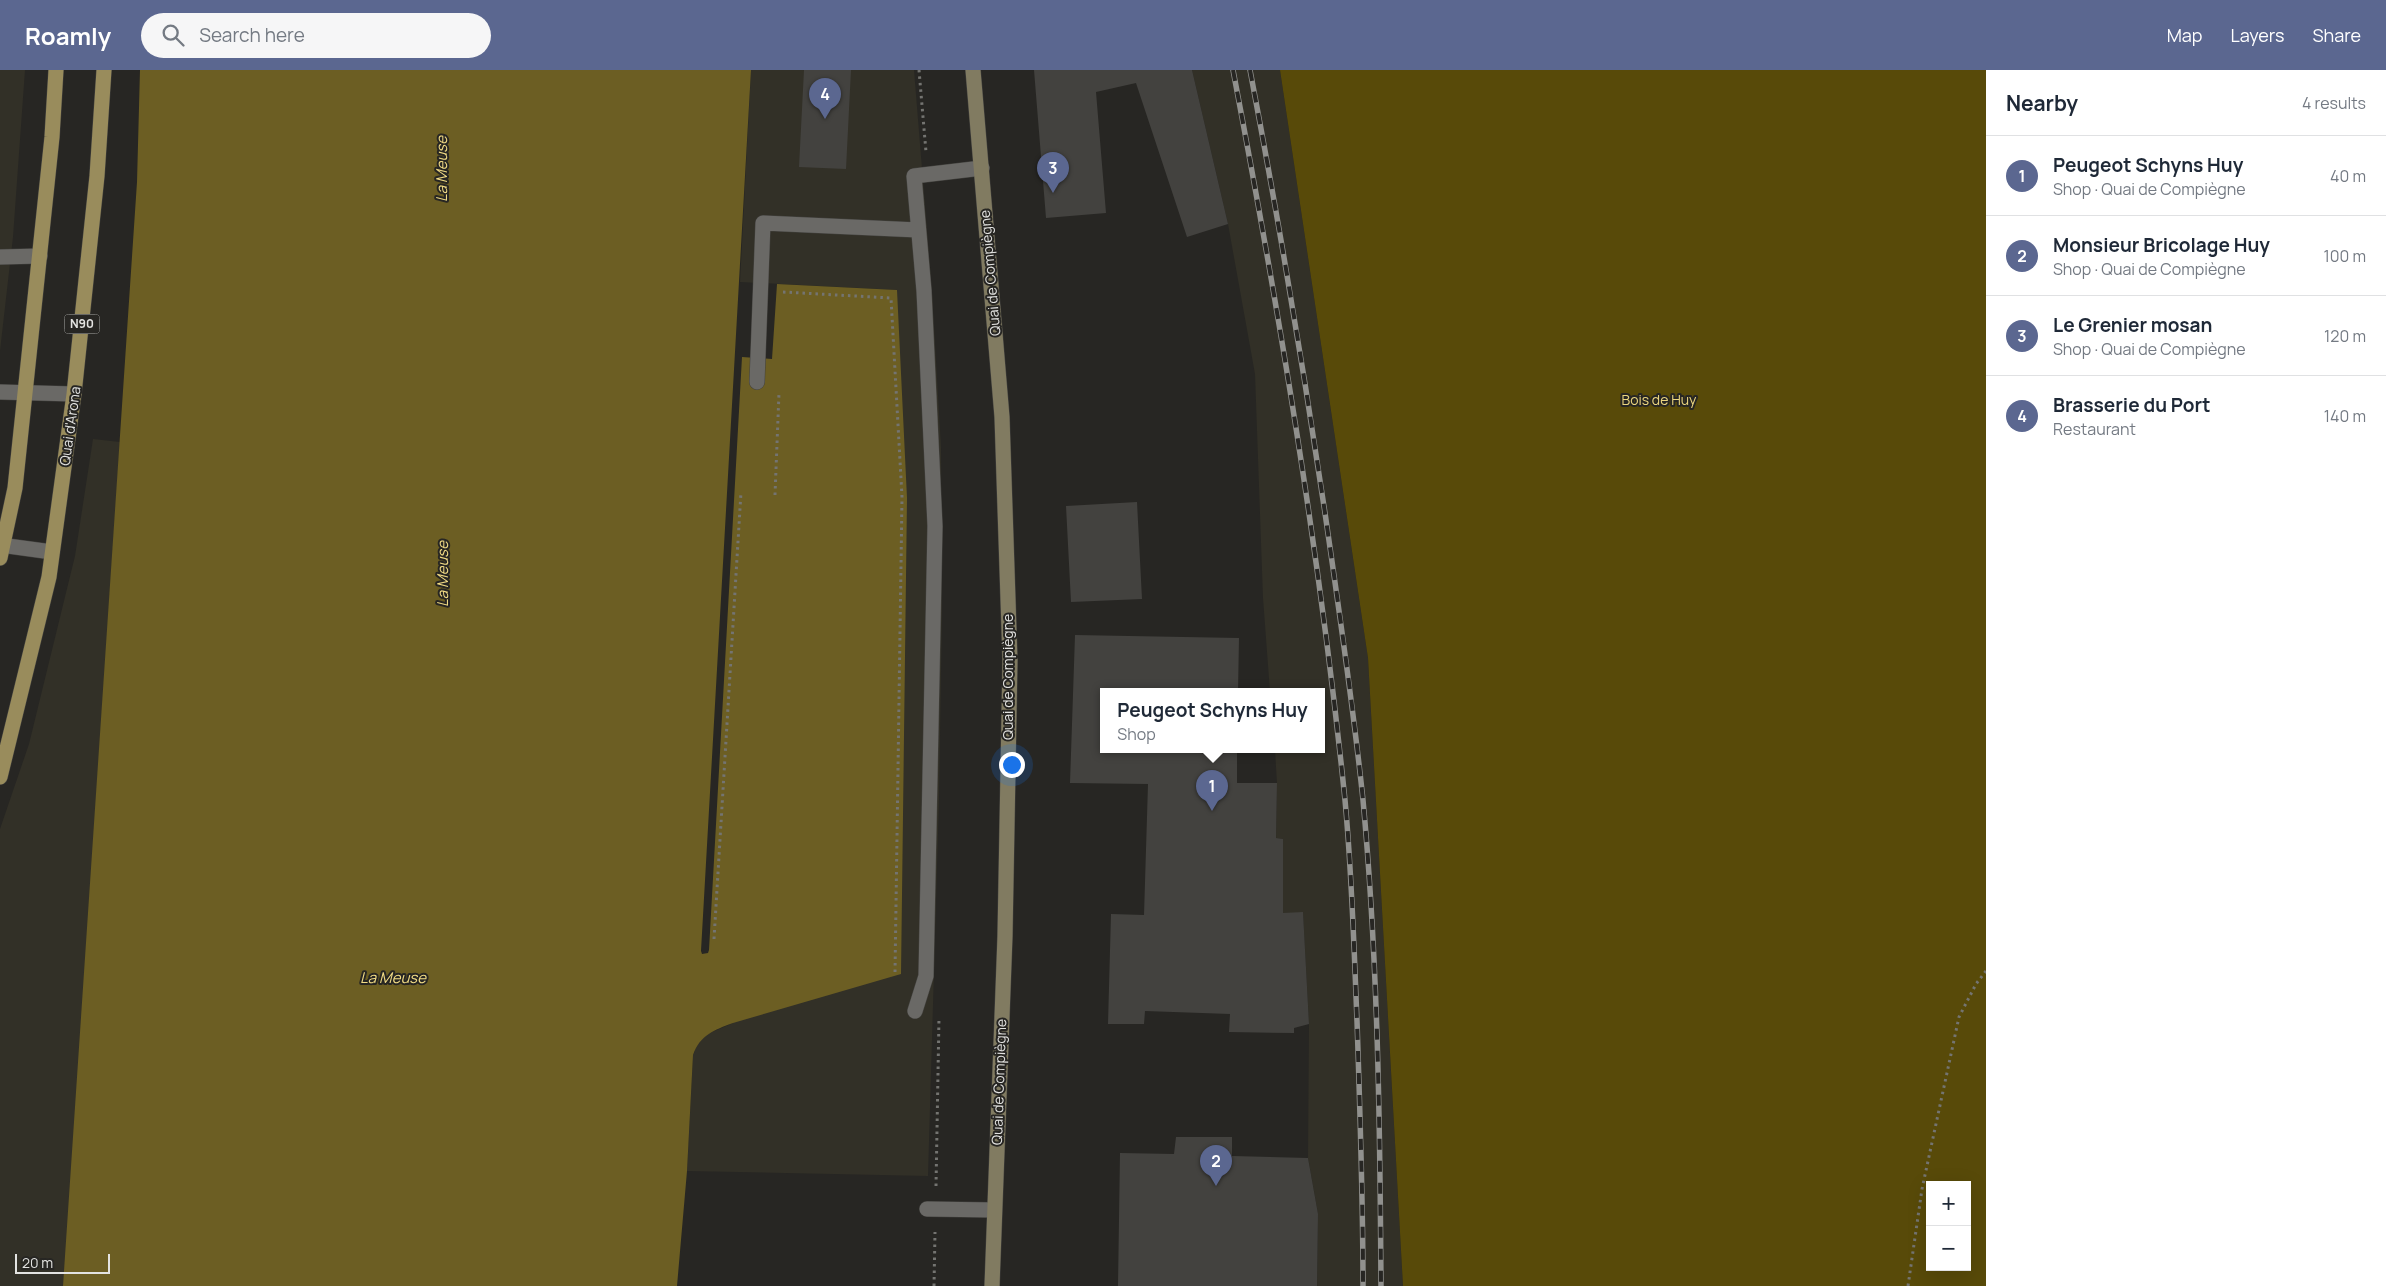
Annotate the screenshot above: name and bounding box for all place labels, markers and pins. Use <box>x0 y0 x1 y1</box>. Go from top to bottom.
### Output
pin: 4 <box>809 78 841 119</box>
pin: 3 <box>1037 152 1069 193</box>
pin: 1 <box>1196 770 1228 811</box>
pin: 2 <box>1200 1145 1232 1186</box>

